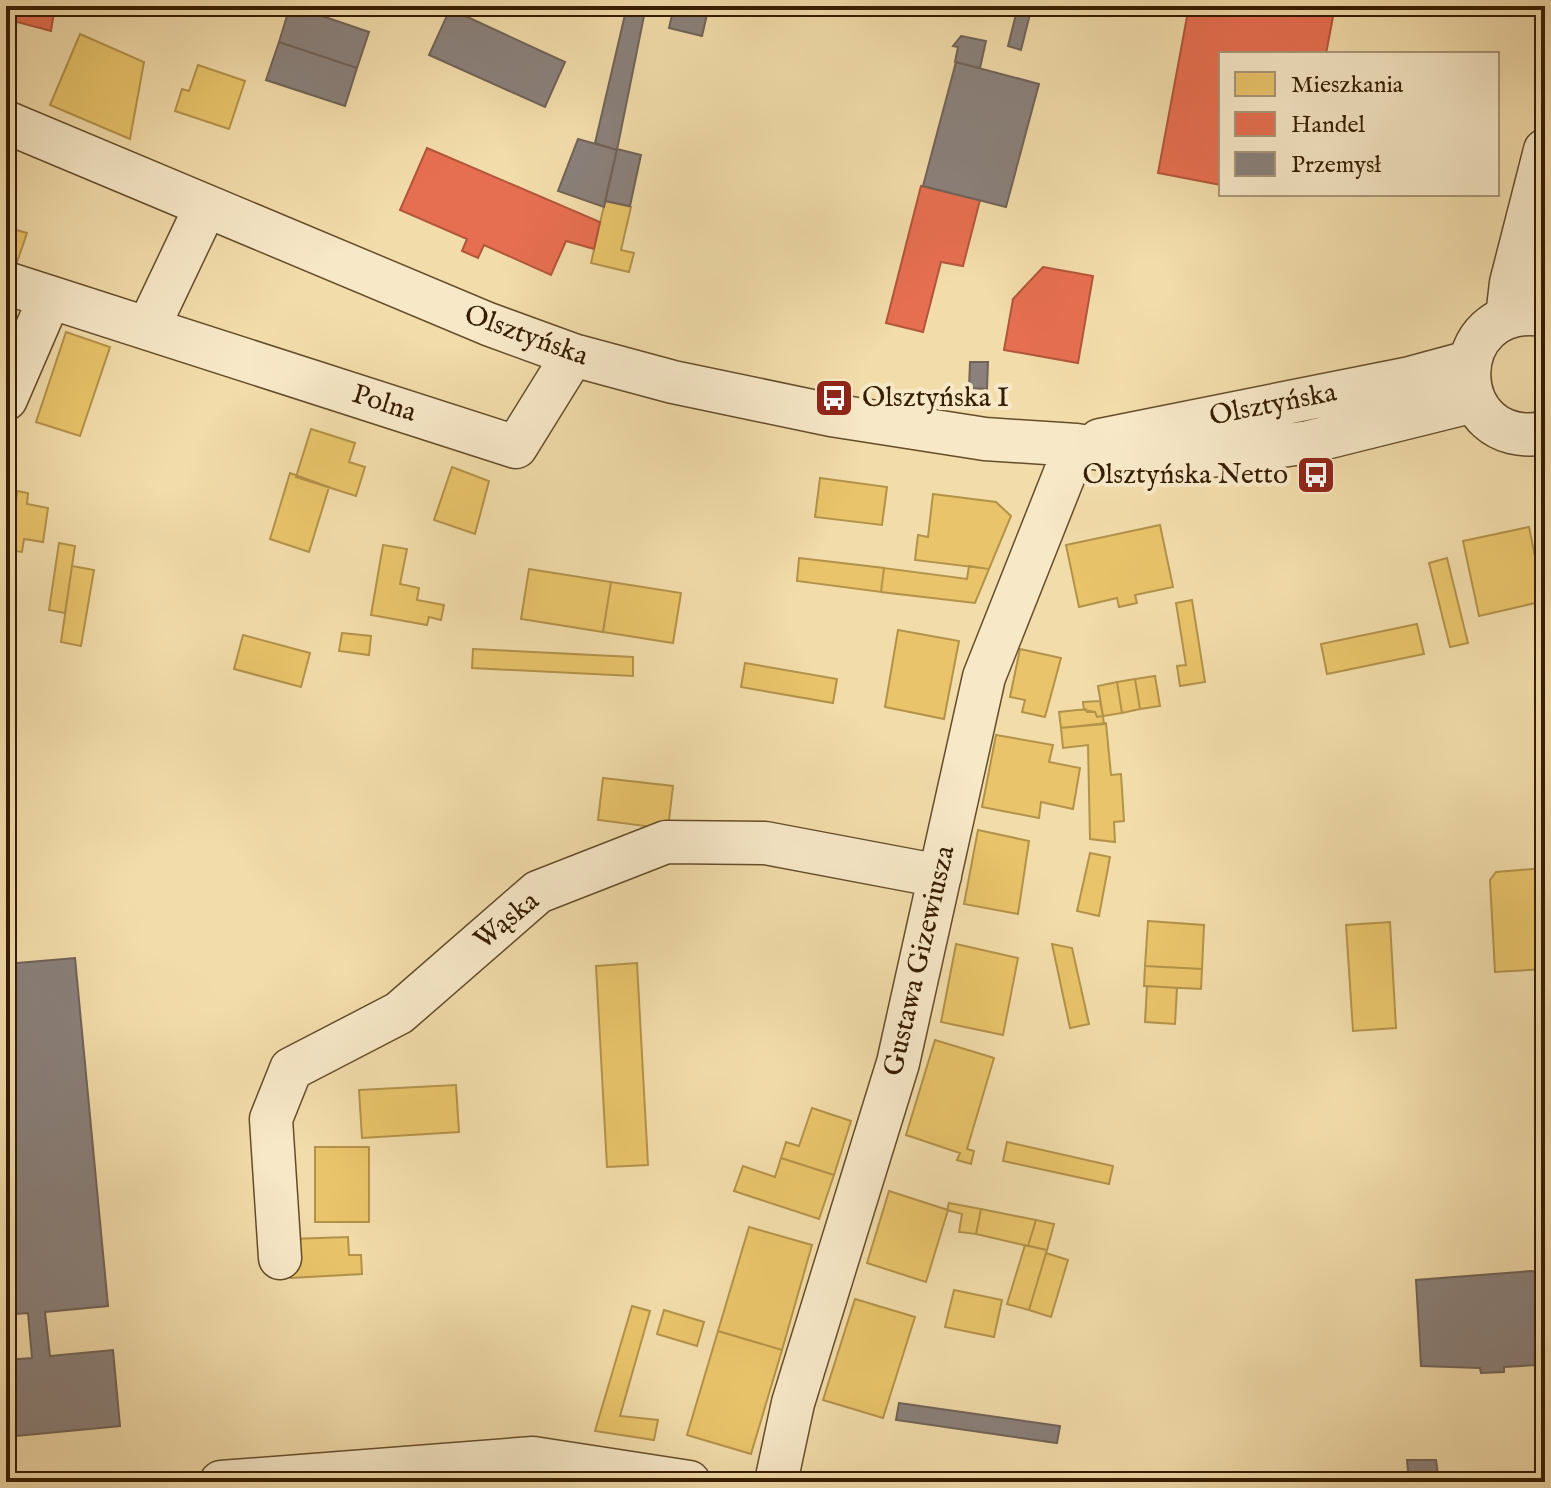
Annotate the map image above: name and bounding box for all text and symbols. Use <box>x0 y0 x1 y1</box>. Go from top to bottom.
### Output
legend <box>1219 52 1499 196</box>
text: Mieszkania <box>1291 70 1404 101</box>
text: Handel <box>1291 110 1366 141</box>
text: Przemysł <box>1291 150 1381 181</box>
street label: Olsztyńska <box>459 298 593 375</box>
street label: Olsztyńska <box>1206 375 1340 434</box>
street label: Polna <box>348 377 421 431</box>
bus stop icon: Olsztyńska I <box>813 377 855 419</box>
place label: Olsztyńska I <box>862 381 1009 416</box>
bus stop icon: Olsztyńska Netto <box>1295 454 1337 496</box>
place label: Olsztyńska Netto <box>1082 458 1288 493</box>
street label: Gustawa Gizewiusza <box>876 842 964 1080</box>
street label: Wąska <box>467 884 547 958</box>

